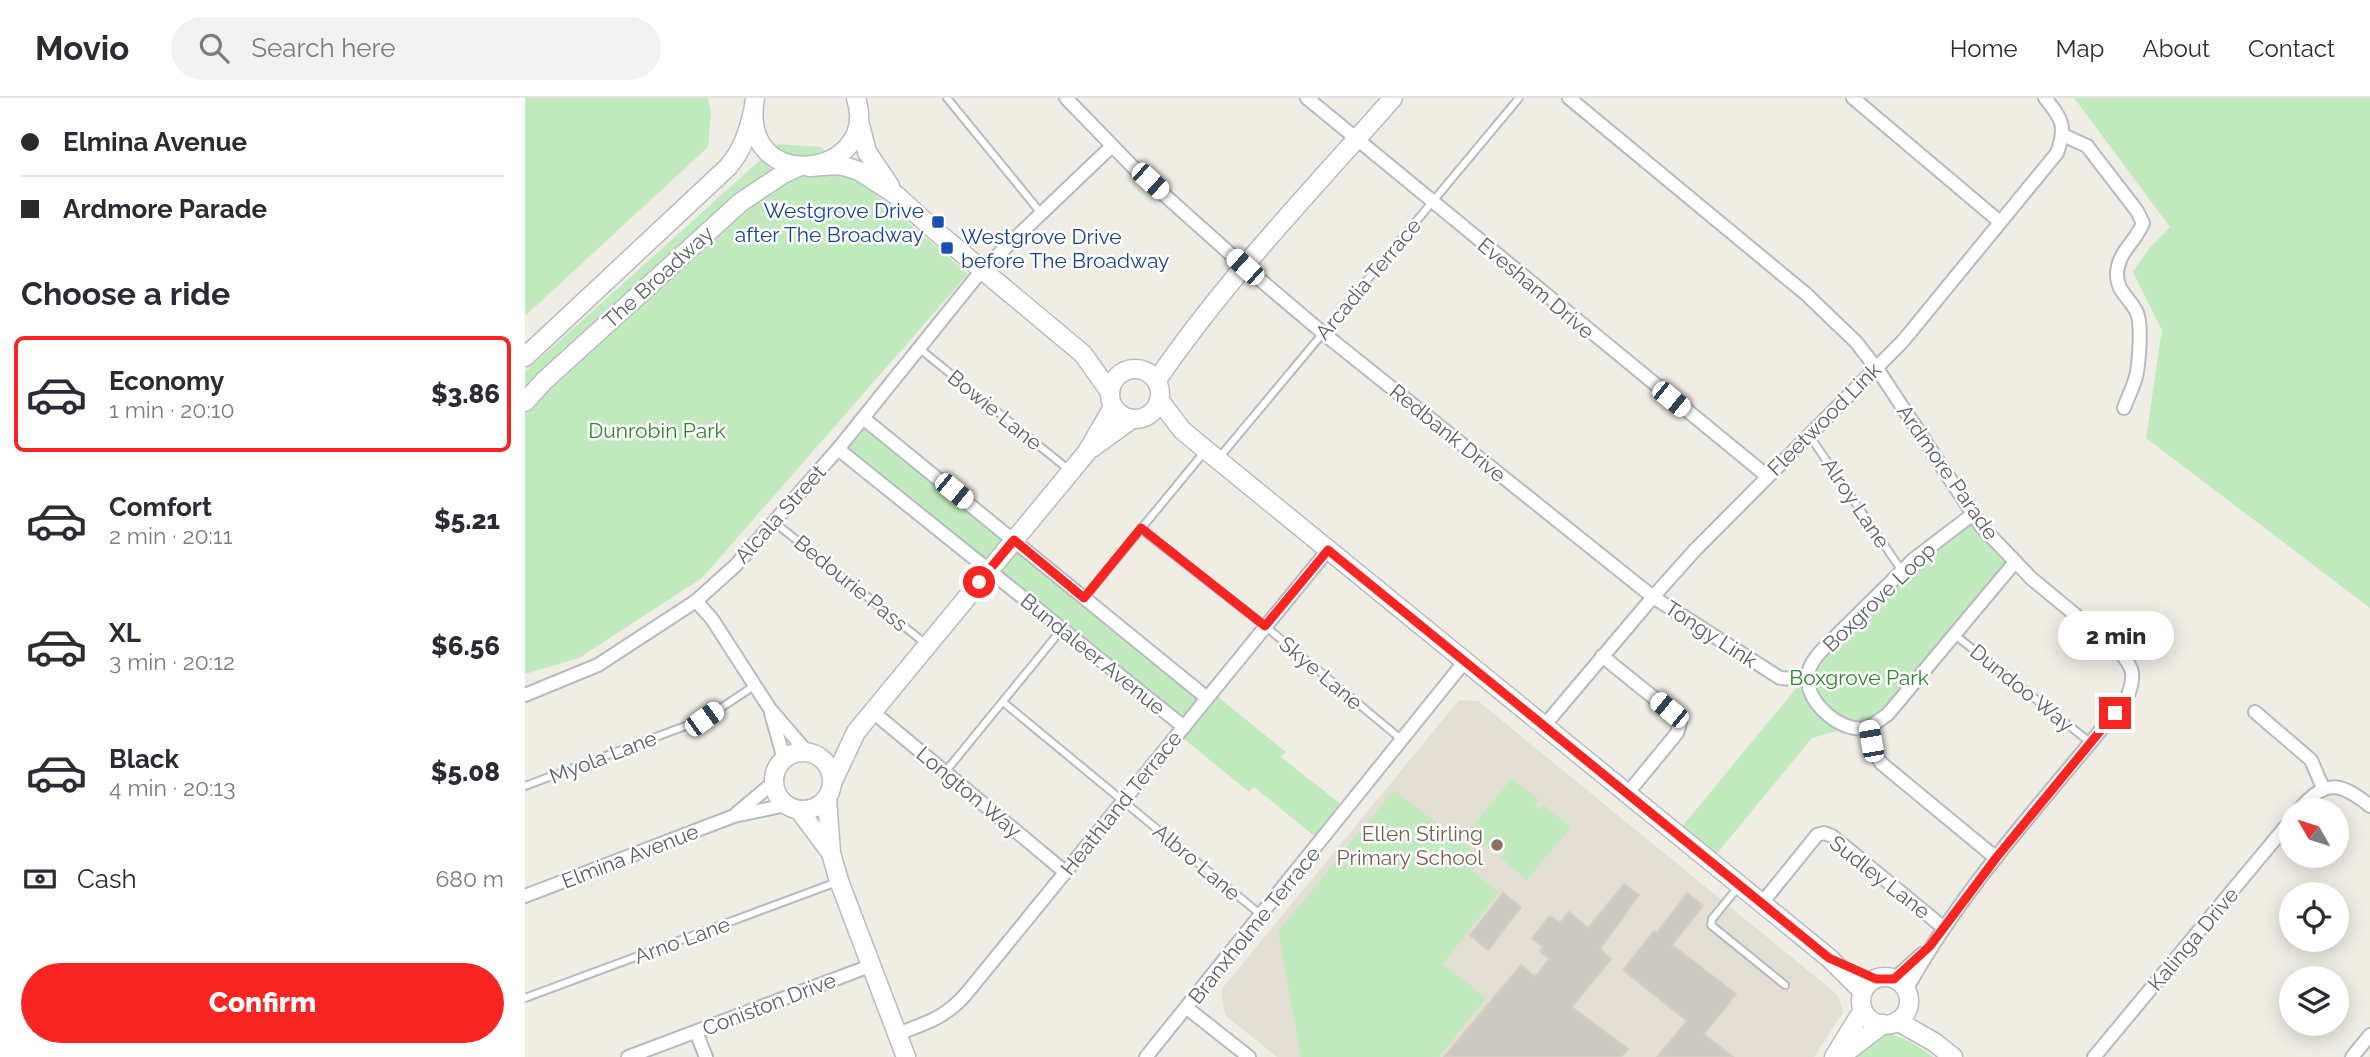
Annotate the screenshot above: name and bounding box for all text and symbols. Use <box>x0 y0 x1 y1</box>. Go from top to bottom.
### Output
search box <box>171 17 661 80</box>
text: Movio <box>35 29 129 68</box>
icon: search <box>195 29 233 67</box>
text: Search here <box>251 33 396 63</box>
text: Home <box>1950 34 2018 63</box>
text: Map <box>2056 34 2104 63</box>
text: About <box>2142 34 2210 63</box>
text: Contact <box>2248 34 2335 63</box>
text: Elmina Avenue <box>63 127 247 157</box>
car <box>1128 159 1173 203</box>
text: Ardmore Parade <box>63 194 267 224</box>
place label: Westgrove Drive after The Broadway <box>735 198 924 247</box>
street label: Arcadia Terrace <box>1310 213 1426 345</box>
marker: Westgrove Drive after The Broadway <box>930 214 946 230</box>
street label: The Broadway <box>598 221 718 333</box>
place label: Westgrove Drive before The Broadway <box>961 224 1169 273</box>
street label: Evesham Drive <box>1473 232 1599 344</box>
marker: Westgrove Drive before The Broadway <box>939 240 955 256</box>
car <box>1223 245 1268 289</box>
text: Choose a ride <box>21 275 230 312</box>
street label: Fleetwood Link <box>1762 357 1886 481</box>
icon: car <box>25 363 88 426</box>
street label: Bowie Lane <box>943 365 1047 455</box>
text: Economy <box>109 366 224 396</box>
car <box>1649 378 1694 420</box>
text: $3.86 <box>431 379 500 409</box>
street label: Redbank Drive <box>1385 379 1511 487</box>
text: 1 min · 20:10 <box>109 396 235 423</box>
street label: Ardmore Parade <box>1892 400 2004 544</box>
park label: Dunrobin Park <box>588 418 726 443</box>
street label: Alroy Lane <box>1817 453 1895 553</box>
street label: Alcala Street <box>729 460 831 568</box>
car <box>932 470 977 512</box>
icon: car <box>25 489 88 552</box>
text: Comfort <box>109 492 212 522</box>
text: $5.21 <box>434 505 500 535</box>
text: 2 min · 20:11 <box>109 522 233 549</box>
street label: Bedourie Pass <box>789 530 913 636</box>
street label: Boxgrove Loop <box>1818 537 1940 657</box>
route start <box>963 566 995 598</box>
street label: Bundaleer Avenue <box>1016 588 1170 720</box>
street label: Tongy Link <box>1660 595 1762 673</box>
callout: 2 min <box>2057 612 2173 660</box>
icon: car <box>25 615 88 678</box>
text: XL <box>109 618 141 648</box>
text: 2 min <box>2086 622 2146 649</box>
text: $6.56 <box>431 631 500 661</box>
street label: Skye Lane <box>1274 631 1368 715</box>
street label: Dundoo Way <box>1965 639 2079 737</box>
text: 3 min · 20:12 <box>109 648 235 675</box>
park label: Boxgrove Park <box>1789 665 1929 690</box>
car <box>1647 689 1692 731</box>
route end <box>2099 697 2131 729</box>
car <box>681 698 728 740</box>
car <box>1858 718 1885 764</box>
street label: Myola Lane <box>546 725 660 789</box>
street label: Heathland Terrace <box>1055 726 1187 880</box>
icon: car <box>25 741 88 804</box>
street label: Longton Way <box>911 741 1027 843</box>
text: Black <box>109 744 179 774</box>
text: $5.08 <box>431 757 500 787</box>
text: 4 min · 20:13 <box>109 774 236 801</box>
north arrow <box>2279 798 2349 868</box>
map controls <box>2279 798 2349 1036</box>
street label: Elmina Avenue <box>558 818 702 894</box>
street label: Albro Lane <box>1148 818 1246 906</box>
place label: Ellen Stirling Primary School <box>1336 821 1483 870</box>
street label: Sudley Lane <box>1825 830 1935 924</box>
marker: Ellen Stirling Primary School <box>1489 837 1505 853</box>
street label: Branxholme Terrace <box>1183 841 1325 1009</box>
icon: cash <box>21 860 59 898</box>
text: Cash <box>77 864 137 894</box>
text: 680 m <box>435 865 504 892</box>
street label: Kalinga Drive <box>2142 882 2244 996</box>
button: locate <box>2279 882 2349 952</box>
street label: Arno Lane <box>631 911 733 969</box>
button: Confirm <box>21 963 504 1043</box>
button: layers <box>2279 966 2349 1036</box>
street label: Coniston Drive <box>699 967 839 1041</box>

